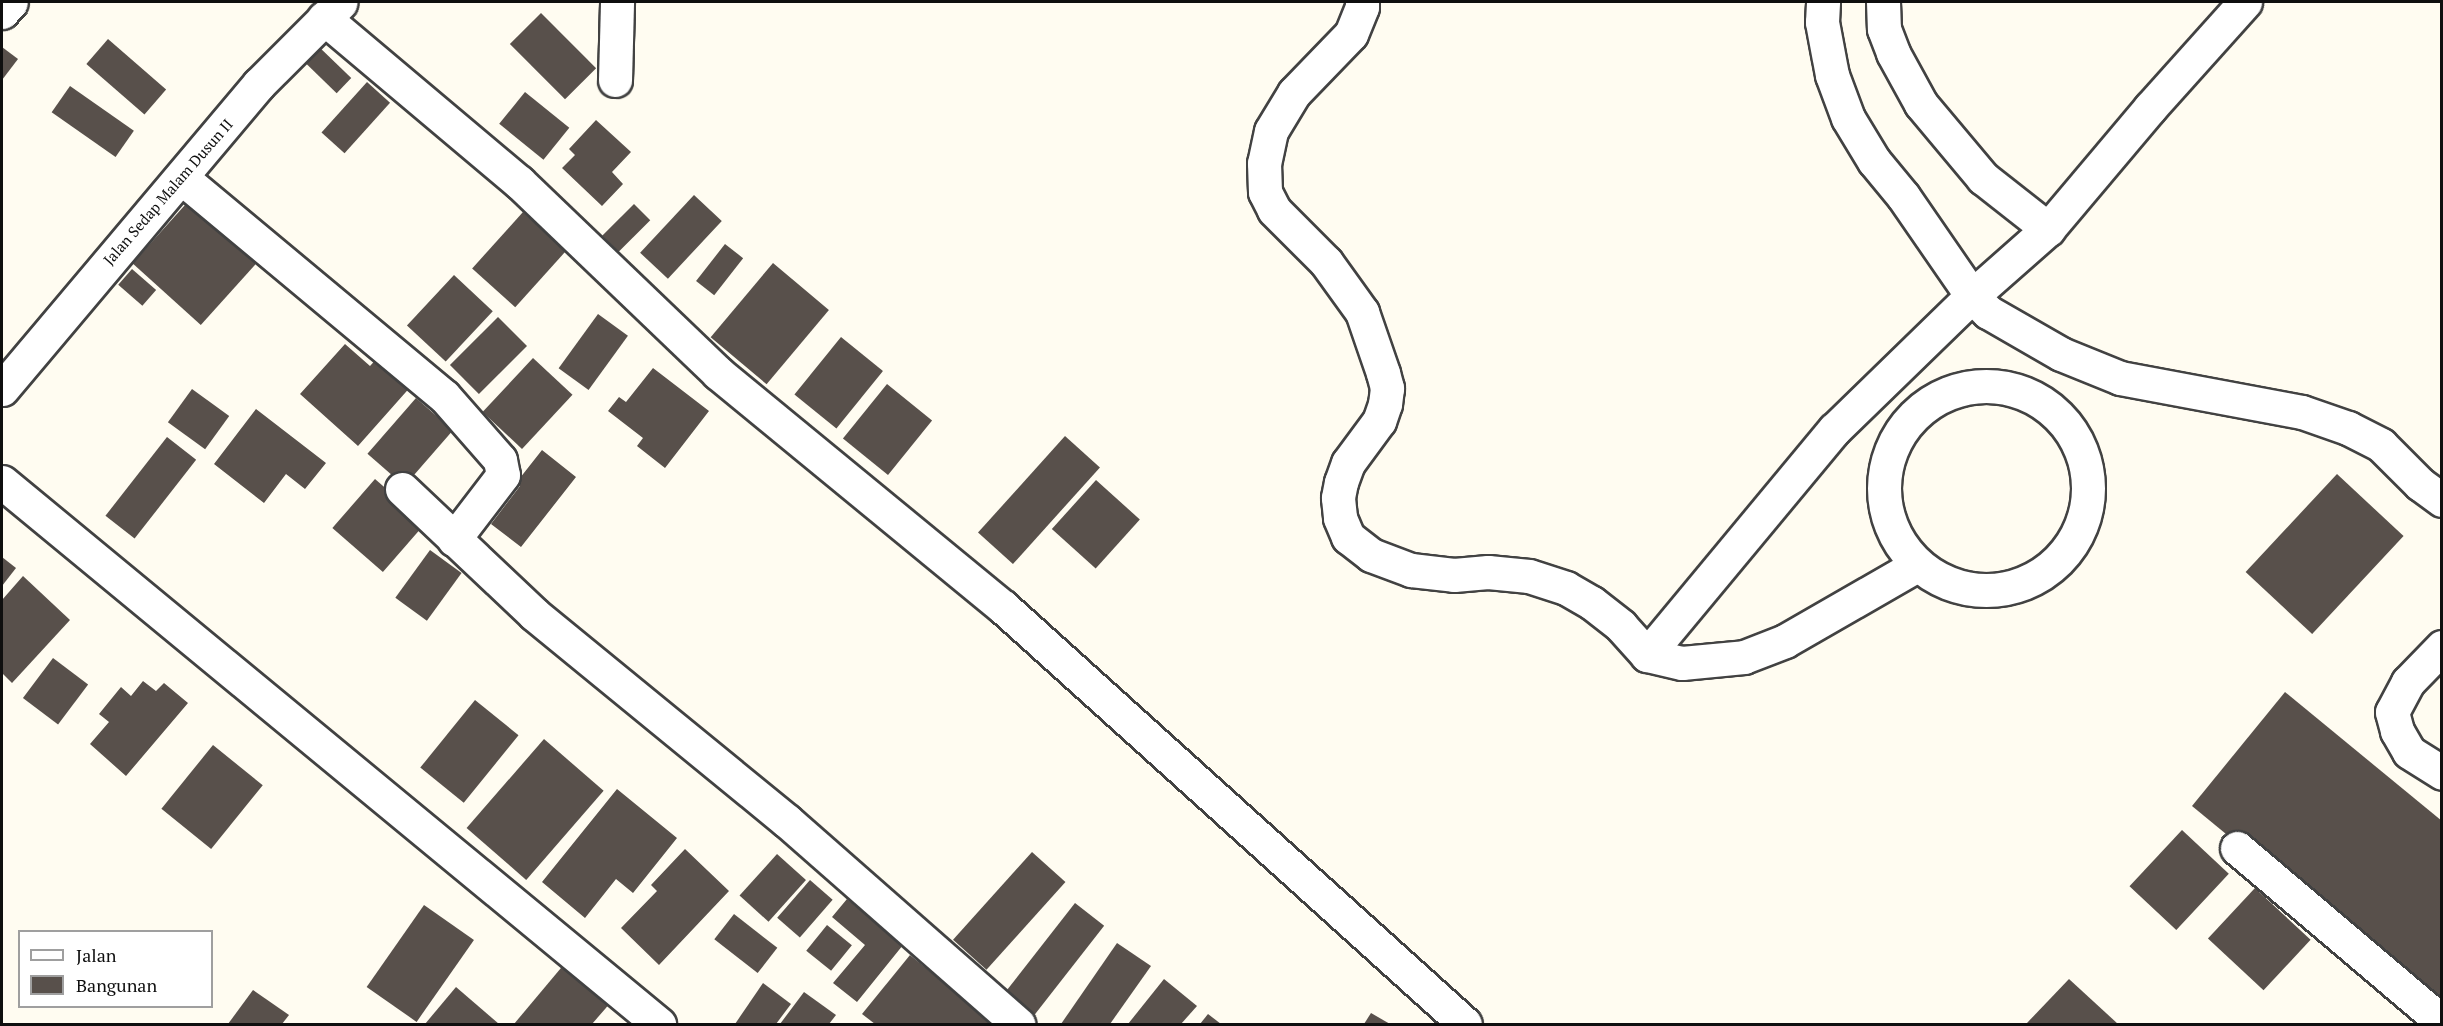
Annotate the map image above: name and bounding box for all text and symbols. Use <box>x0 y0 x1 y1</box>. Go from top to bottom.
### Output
street label: Jalan Sedap Malam Dusun II <box>100 115 236 269</box>
legend <box>18 930 213 1008</box>
text: Jalan <box>76 943 116 967</box>
text: Bangunan <box>76 973 157 997</box>

